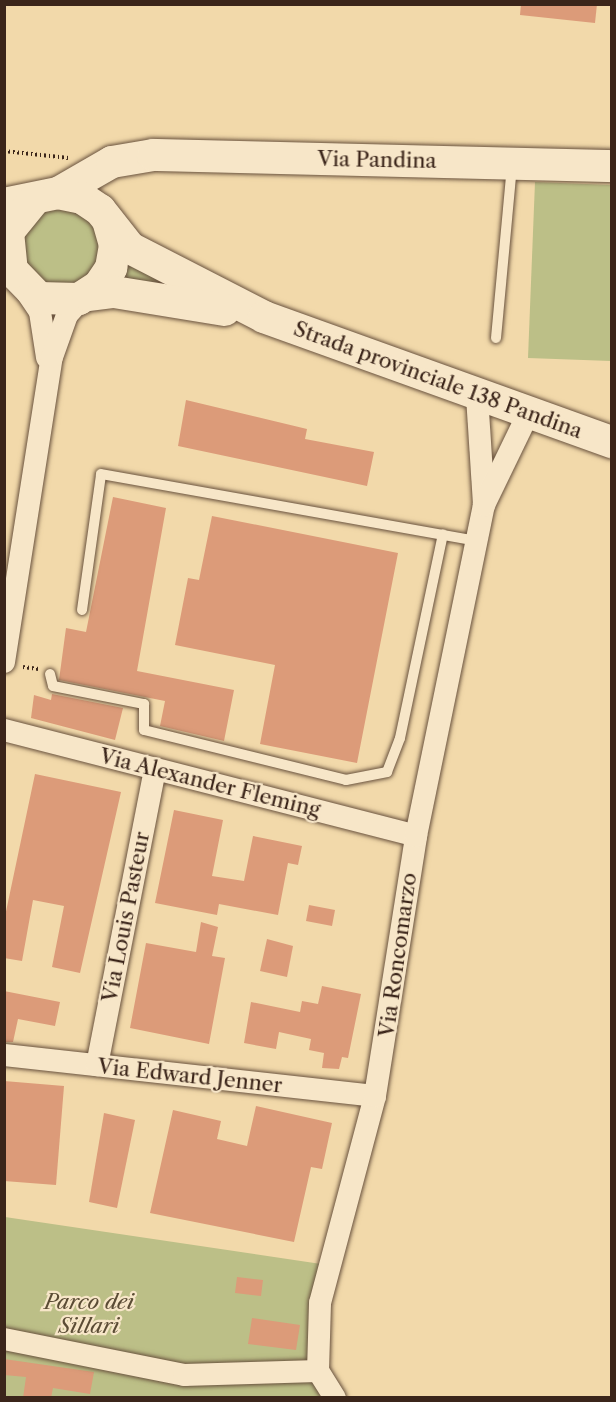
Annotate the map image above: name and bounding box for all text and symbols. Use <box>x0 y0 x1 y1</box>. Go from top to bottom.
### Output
street label: Via Pandina <box>317 146 437 174</box>
street label: Strada provinciale 138 Pandina <box>290 316 586 444</box>
street label: Via Alexander Fleming <box>96 743 324 823</box>
street label: Via Louis Pasteur <box>97 829 155 1005</box>
street label: Via Roncomarzo <box>374 871 422 1039</box>
street label: Via Edward Jenner <box>96 1054 284 1098</box>
park label: Parco dei Sillari <box>44 1289 134 1339</box>

